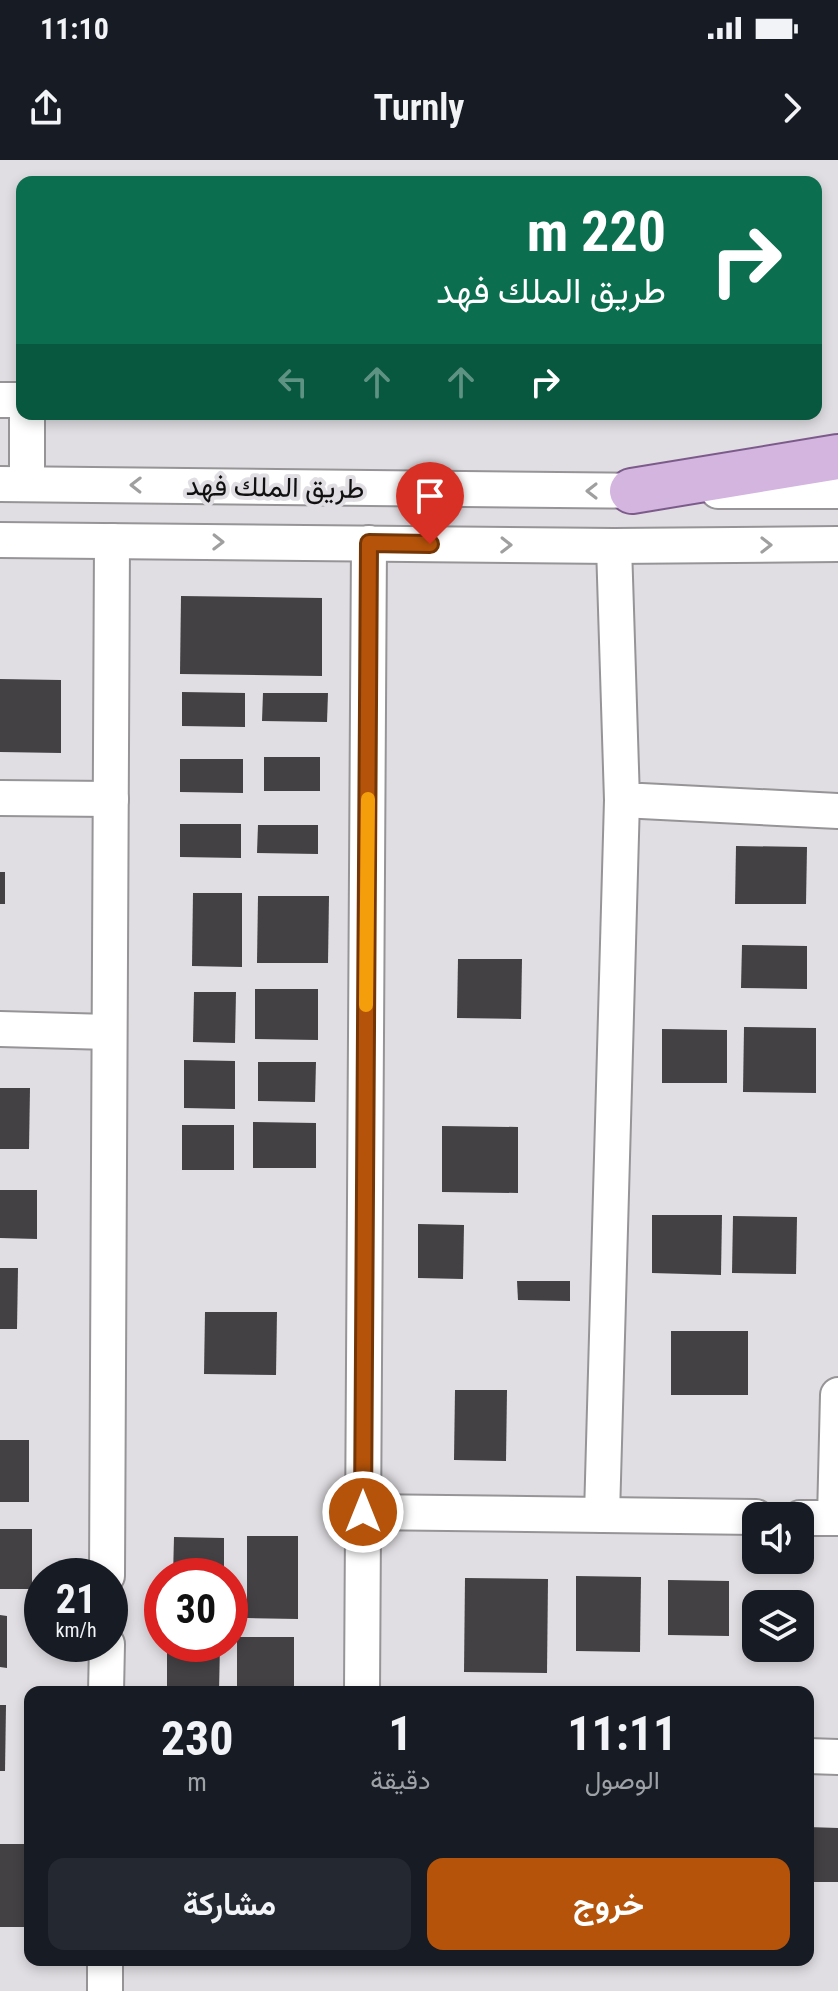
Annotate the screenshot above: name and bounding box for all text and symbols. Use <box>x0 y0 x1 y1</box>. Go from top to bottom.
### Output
text: 11:10 <box>40 11 109 46</box>
icon: share <box>24 86 68 130</box>
icon: forward <box>770 86 814 130</box>
text: Turnly <box>374 87 464 129</box>
text: 220 m <box>527 199 666 265</box>
icon: right <box>694 208 798 312</box>
text: طريق الملك فهد <box>436 270 666 312</box>
icon: left <box>271 360 315 404</box>
icon: ahead <box>355 360 399 404</box>
icon: ahead <box>439 360 483 404</box>
icon: right <box>523 360 567 404</box>
pin <box>396 462 464 544</box>
street label: طريق الملك فهد <box>185 469 365 506</box>
icon: arrive <box>408 474 452 518</box>
one-way arrow <box>129 477 142 494</box>
one-way arrow <box>585 482 598 500</box>
one-way arrow <box>212 533 225 551</box>
one-way arrow <box>500 536 513 554</box>
one-way arrow <box>760 536 773 554</box>
position arrow <box>321 1470 405 1554</box>
map controls <box>742 1502 814 1662</box>
button: sound <box>742 1502 814 1574</box>
speed limit sign: 30 <box>144 1558 248 1662</box>
text: 21 <box>56 1576 96 1623</box>
button: layers <box>742 1590 814 1662</box>
text: km/h <box>55 1618 97 1642</box>
text: 1 <box>388 1705 412 1762</box>
text: 11:11 <box>567 1705 677 1762</box>
text: 230 <box>161 1710 234 1767</box>
text: دقيقة <box>370 1765 430 1795</box>
text: الوصول <box>585 1765 660 1795</box>
text: m <box>187 1767 207 1797</box>
button: مشاركة <box>48 1858 411 1950</box>
button: خروج <box>427 1858 790 1950</box>

